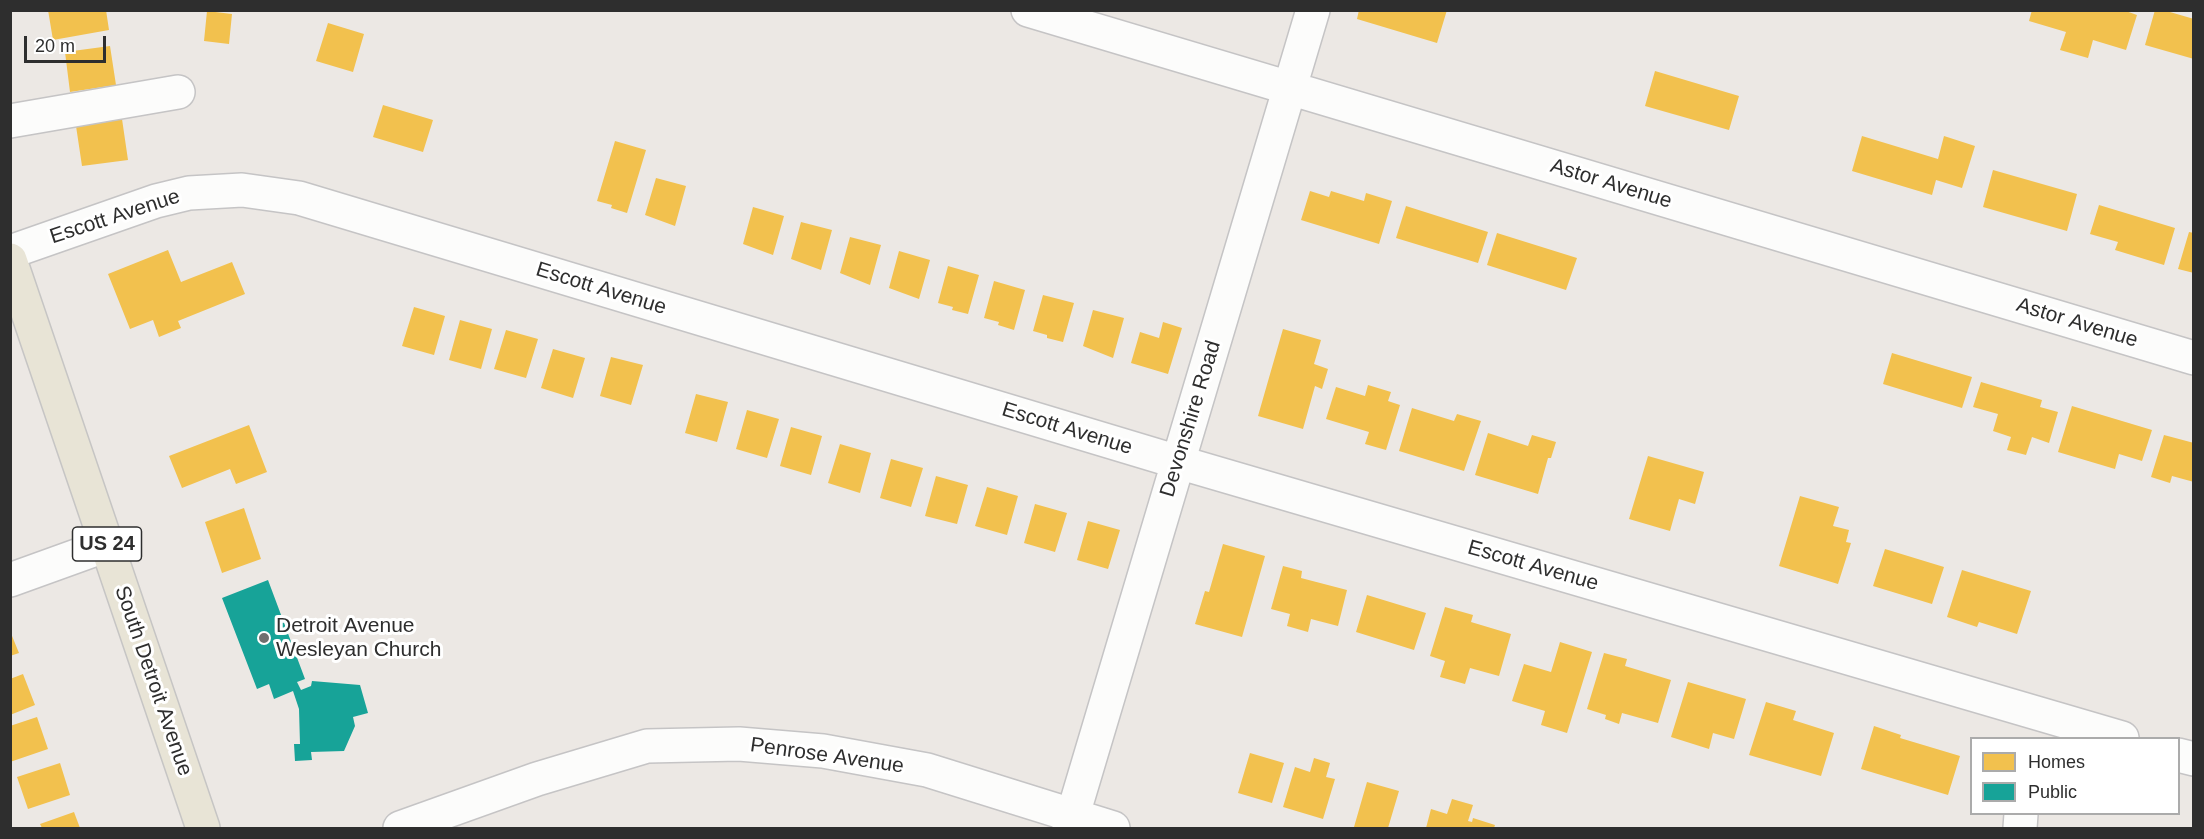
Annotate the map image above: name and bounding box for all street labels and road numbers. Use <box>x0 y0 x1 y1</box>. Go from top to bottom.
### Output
street label: Astor Avenue <box>1547 154 1675 214</box>
street label: Escott Avenue <box>47 184 183 250</box>
street label: Escott Avenue <box>533 257 669 321</box>
street label: Astor Avenue <box>2013 293 2141 353</box>
street label: Devonshire Road <box>1155 338 1227 500</box>
street label: Escott Avenue <box>999 397 1135 461</box>
road number: US 24 <box>72 527 142 561</box>
street label: Escott Avenue <box>1465 535 1601 597</box>
street label: South Detroit Avenue <box>109 583 197 779</box>
street label: Penrose Avenue <box>749 733 905 779</box>

